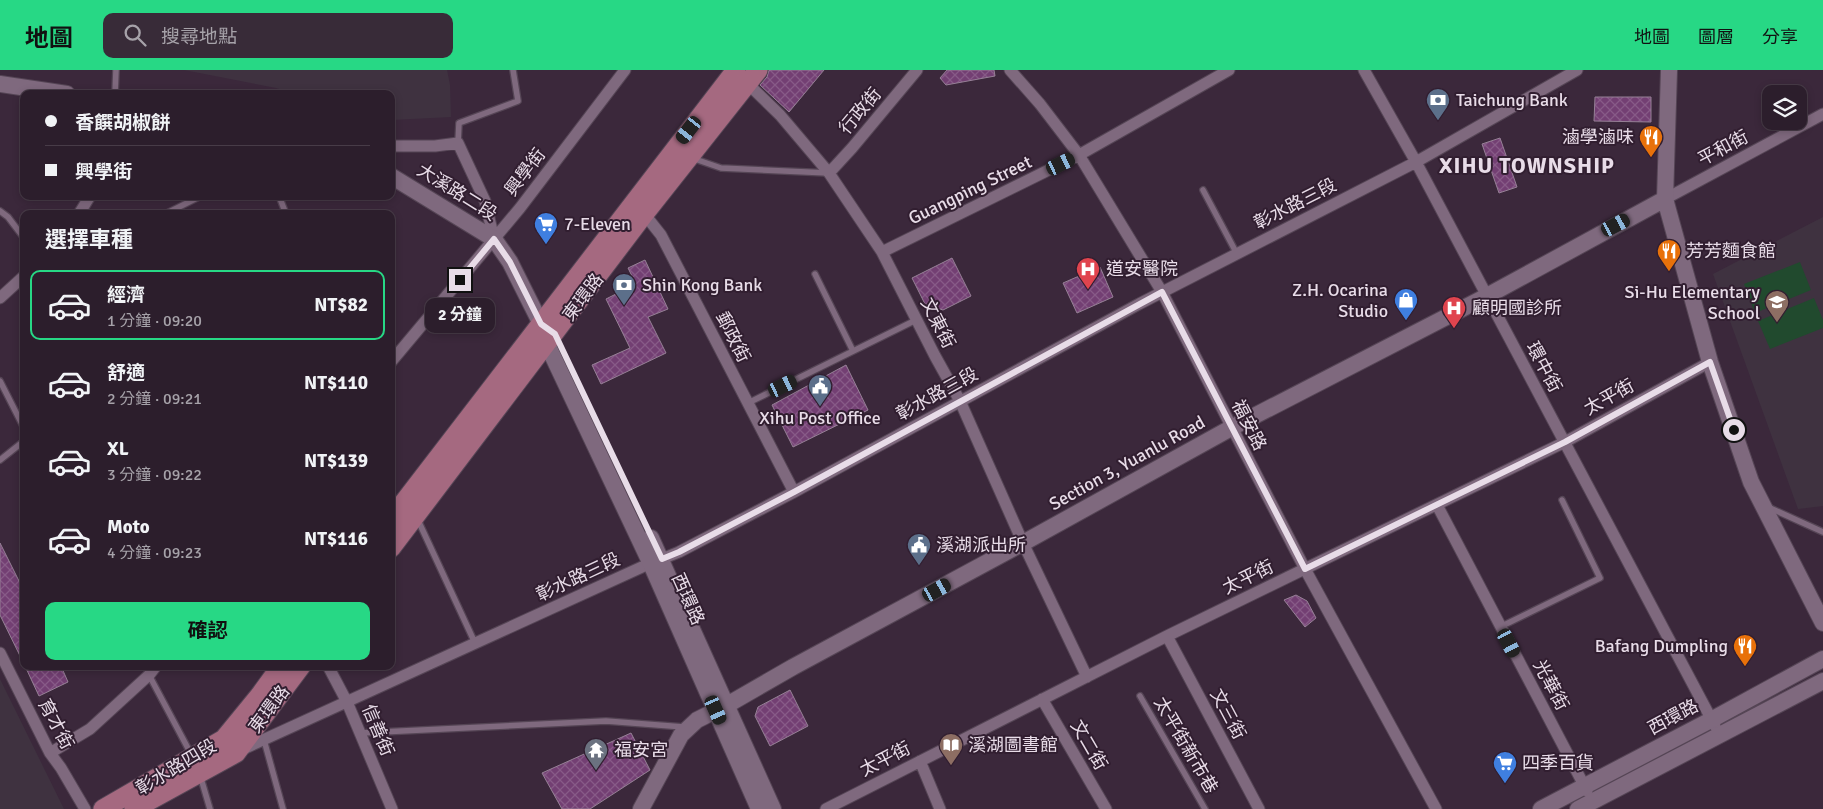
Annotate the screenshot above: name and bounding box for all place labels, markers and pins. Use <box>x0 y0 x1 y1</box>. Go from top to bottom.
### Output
bank icon: Taichung Bank <box>1425 87 1451 121</box>
place label: Taichung Bank <box>1456 89 1568 111</box>
restaurant icon: 滷學滷味 <box>1638 124 1664 158</box>
place label: 滷學滷味 <box>1562 126 1634 148</box>
supermarket icon: 7-Eleven <box>533 211 559 245</box>
place label: 7-Eleven <box>564 213 631 235</box>
restaurant icon: 芳芳麵食館 <box>1656 238 1682 272</box>
place label: 芳芳麵食館 <box>1686 240 1776 262</box>
hospital icon: 道安醫院 <box>1075 256 1101 290</box>
place label: 道安醫院 <box>1106 258 1178 280</box>
bank icon: Shin Kong Bank <box>611 272 637 306</box>
place label: Shin Kong Bank <box>642 274 762 296</box>
place label: Z.H. Ocarina Studio <box>1292 279 1388 322</box>
place label: Si-Hu Elementary School <box>1624 281 1761 324</box>
shop icon: Z.H. Ocarina Studio <box>1393 287 1419 321</box>
school or university icon: Si-Hu Elementary School <box>1764 289 1790 323</box>
hospital icon: 顧明國診所 <box>1441 295 1467 329</box>
place label: 顧明國診所 <box>1472 297 1562 319</box>
public building icon: Xihu Post Office <box>807 373 833 407</box>
place label: Xihu Post Office <box>759 407 881 429</box>
public building icon: 溪湖派出所 <box>906 532 932 566</box>
place label: 溪湖派出所 <box>936 534 1026 556</box>
restaurant icon: Bafang Dumpling <box>1732 633 1758 667</box>
place label: Bafang Dumpling <box>1595 635 1728 657</box>
library icon: 溪湖圖書館 <box>938 732 964 766</box>
place label: 溪湖圖書館 <box>968 734 1058 756</box>
temple icon: 福安宮 <box>583 737 609 771</box>
place label: 福安宮 <box>614 739 668 761</box>
supermarket icon: 四季百貨 <box>1492 750 1518 784</box>
place label: 四季百貨 <box>1522 752 1594 774</box>

